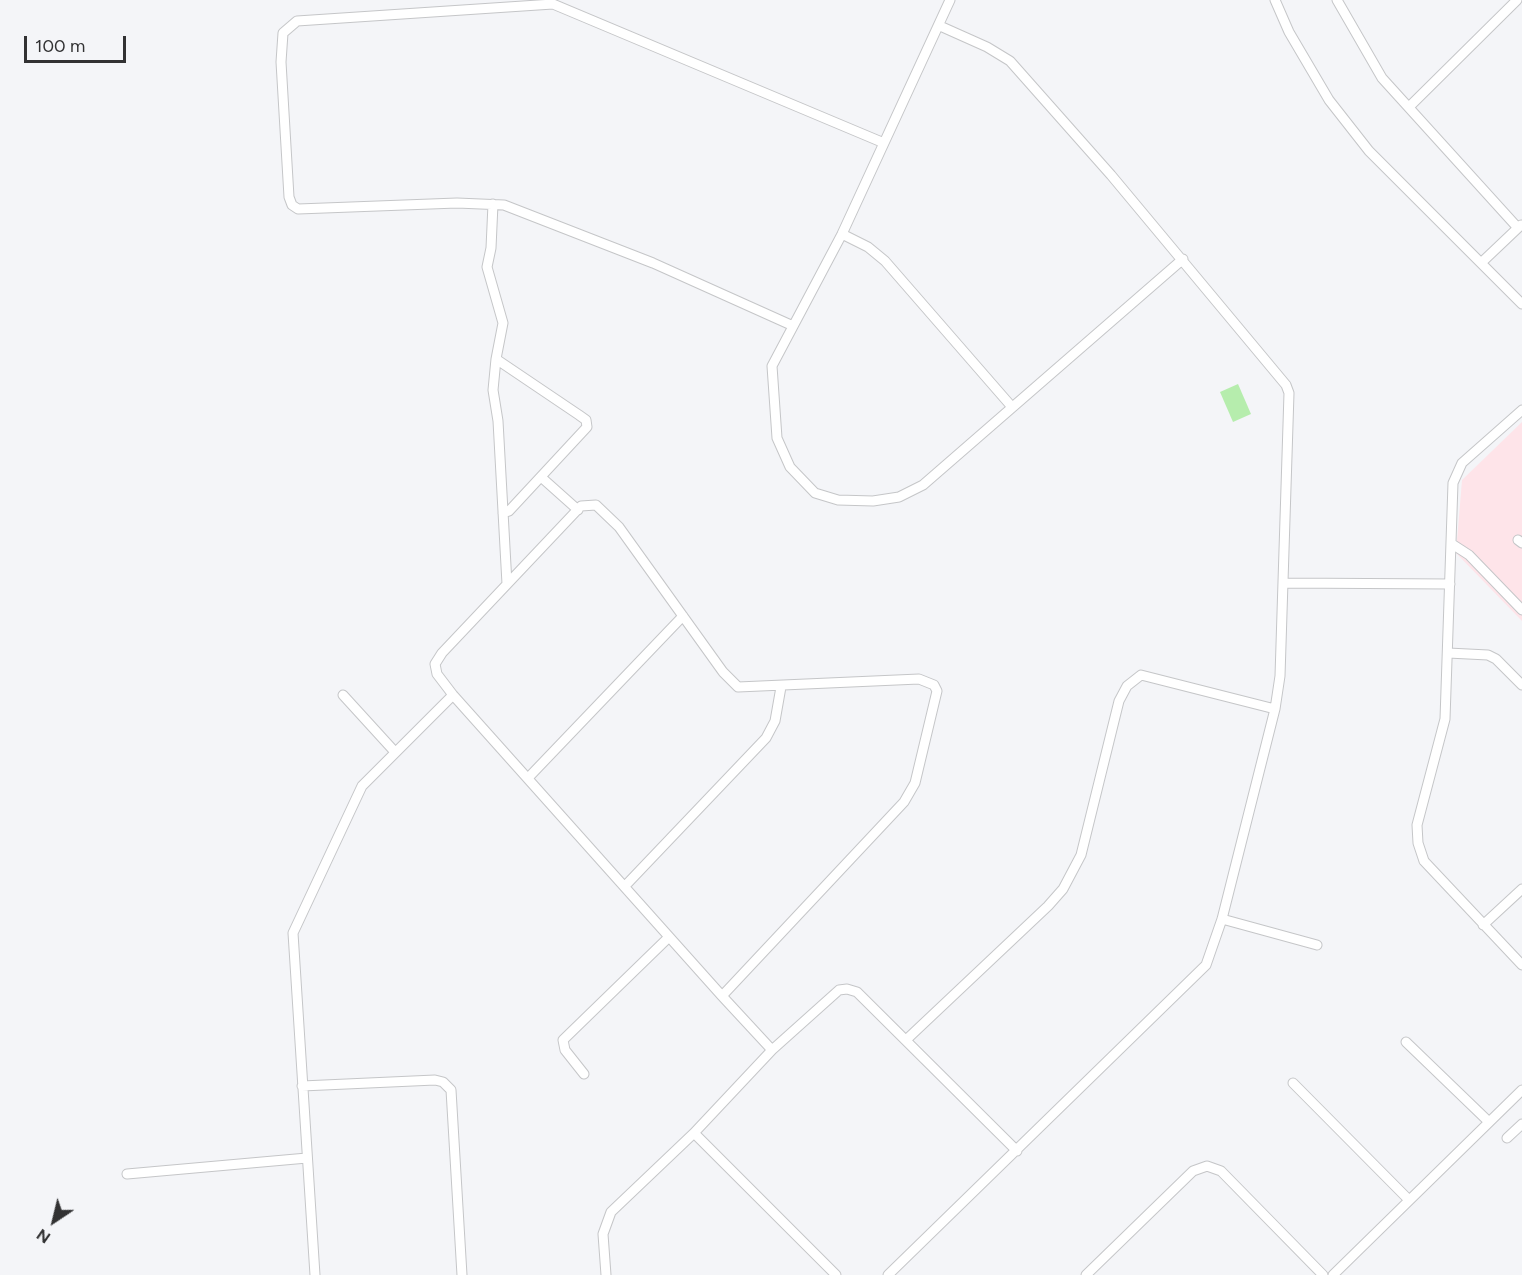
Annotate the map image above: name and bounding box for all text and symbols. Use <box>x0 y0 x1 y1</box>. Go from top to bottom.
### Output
scale bar <box>27 24 129 62</box>
text: 100 m <box>35 35 85 57</box>
north arrow <box>24 1191 84 1251</box>
text: N <box>33 1225 54 1247</box>

